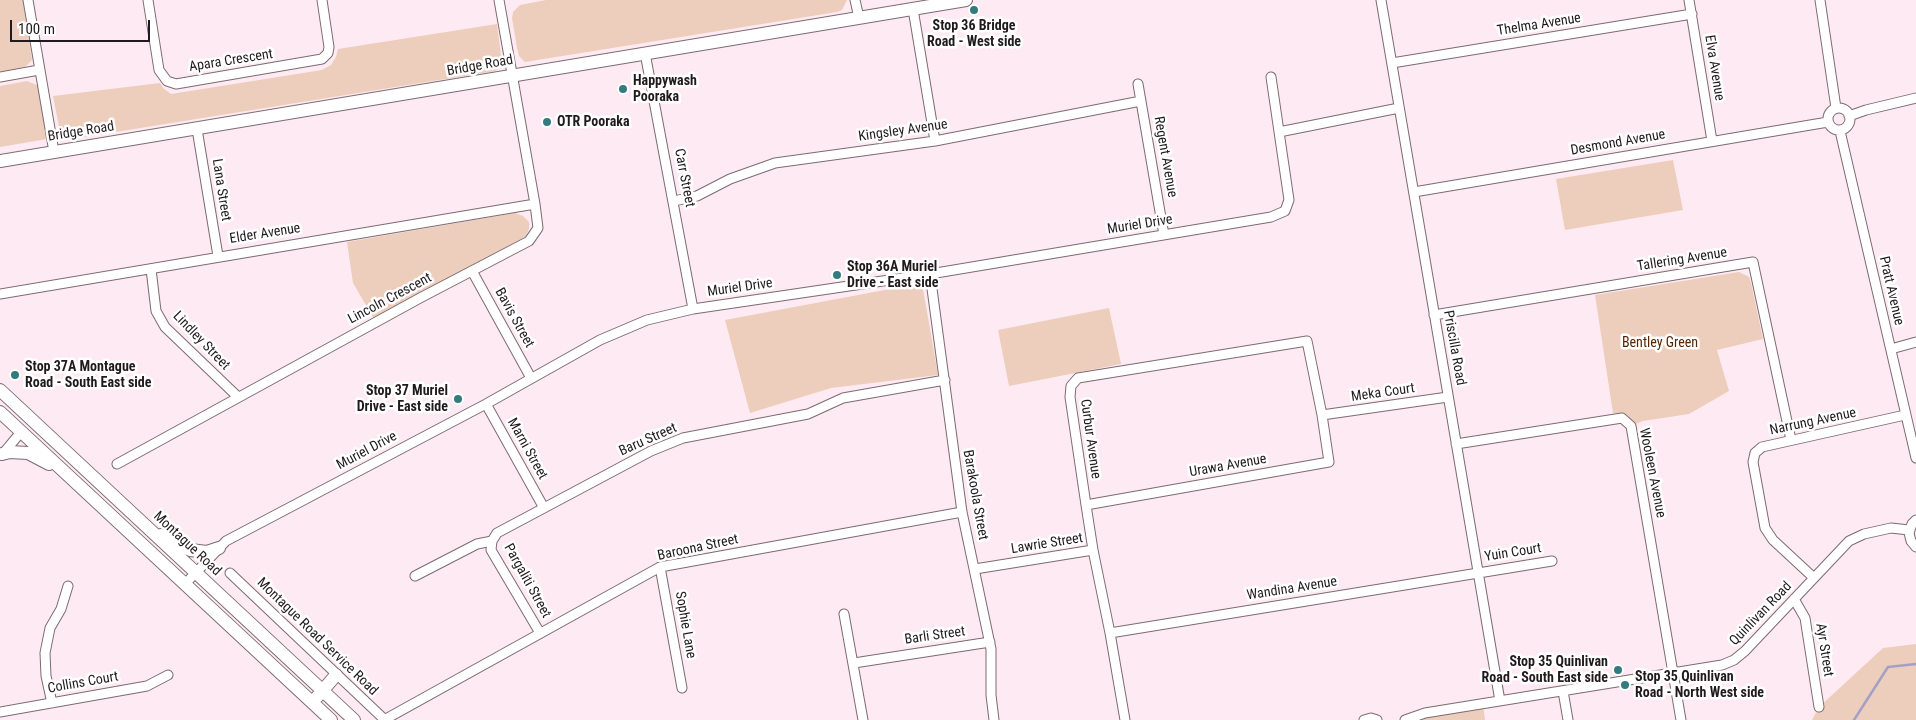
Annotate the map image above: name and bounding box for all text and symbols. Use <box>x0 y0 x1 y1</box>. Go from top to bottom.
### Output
marker: Stop 36 Bridge Road - West side <box>968 4 980 16</box>
scale bar <box>12 10 152 42</box>
street label: Thelma Avenue <box>1496 10 1582 40</box>
place label: Stop 36 Bridge Road - West side <box>927 18 1021 50</box>
text: 100 m <box>18 20 55 38</box>
street label: Elva Avenue <box>1701 34 1727 102</box>
street label: Apara Crescent <box>188 46 274 76</box>
street label: Bridge Road <box>446 52 514 80</box>
place label: Happywash Pooraka <box>633 73 697 105</box>
marker: Happywash Pooraka <box>617 83 629 95</box>
place label: OTR Pooraka <box>557 114 630 130</box>
street label: Regent Avenue <box>1150 115 1180 199</box>
marker: OTR Pooraka <box>541 116 553 128</box>
street label: Kingsley Avenue <box>857 116 949 146</box>
street label: Bridge Road <box>47 118 115 146</box>
street label: Desmond Avenue <box>1569 126 1667 160</box>
street label: Carr Street <box>670 147 698 209</box>
street label: Lana Street <box>208 158 234 222</box>
street label: Muriel Drive <box>1106 212 1174 238</box>
street label: Elder Avenue <box>228 220 302 248</box>
street label: Tallering Avenue <box>1636 245 1728 275</box>
street label: Pratt Avenue <box>1875 255 1907 327</box>
place label: Stop 36A Muriel Drive - East side <box>847 259 938 292</box>
marker: Stop 36A Muriel Drive - East side <box>831 269 843 281</box>
street label: Lincoln Crescent <box>345 270 435 328</box>
street label: Muriel Drive <box>706 275 774 301</box>
street label: Bavis Street <box>491 285 537 351</box>
street label: Lindley Street <box>169 308 233 374</box>
street label: Priscilla Road <box>1439 309 1469 387</box>
park label: Bentley Green <box>1622 335 1698 351</box>
place label: Stop 37A Montague Road - South East side <box>25 359 151 392</box>
marker: Stop 37A Montague Road - South East side <box>9 369 21 381</box>
street label: Meka Court <box>1350 380 1416 406</box>
place label: Stop 37 Muriel Drive - East side <box>357 383 448 416</box>
marker: Stop 37 Muriel Drive - East side <box>452 393 464 405</box>
street label: Curbur Avenue <box>1076 398 1104 480</box>
street label: Narrung Avenue <box>1768 405 1858 439</box>
street label: Marni Street <box>503 415 551 483</box>
street label: Baru Street <box>617 420 679 460</box>
street label: Wooleen Avenue <box>1635 427 1669 519</box>
street label: Muriel Drive <box>334 428 400 474</box>
street label: Barakoola Street <box>959 449 991 541</box>
street label: Urawa Avenue <box>1188 451 1268 481</box>
street label: Montague Road <box>150 508 224 580</box>
street label: Lawrie Street <box>1010 530 1084 558</box>
street label: Baroona Street <box>656 531 740 565</box>
street label: Yuin Court <box>1483 540 1543 566</box>
street label: Pargaliti Street <box>500 541 554 621</box>
street label: Wandina Avenue <box>1246 574 1338 604</box>
street label: Montague Road Service Road <box>253 575 381 699</box>
street label: Quinlivan Road <box>1726 579 1796 649</box>
street label: Sophie Lane <box>671 590 699 660</box>
street label: Ayr Street <box>1811 622 1837 678</box>
street label: Barli Street <box>904 623 966 649</box>
place label: Stop 35 Quinlivan Road - South East side <box>1482 654 1608 686</box>
marker: Stop 35 Quinlivan Road - South East side <box>1612 664 1624 676</box>
street label: Collins Court <box>46 669 120 697</box>
place label: Stop 35 Quinlivan Road - North West side <box>1635 669 1764 702</box>
marker: Stop 35 Quinlivan Road - North West side <box>1619 679 1631 691</box>

